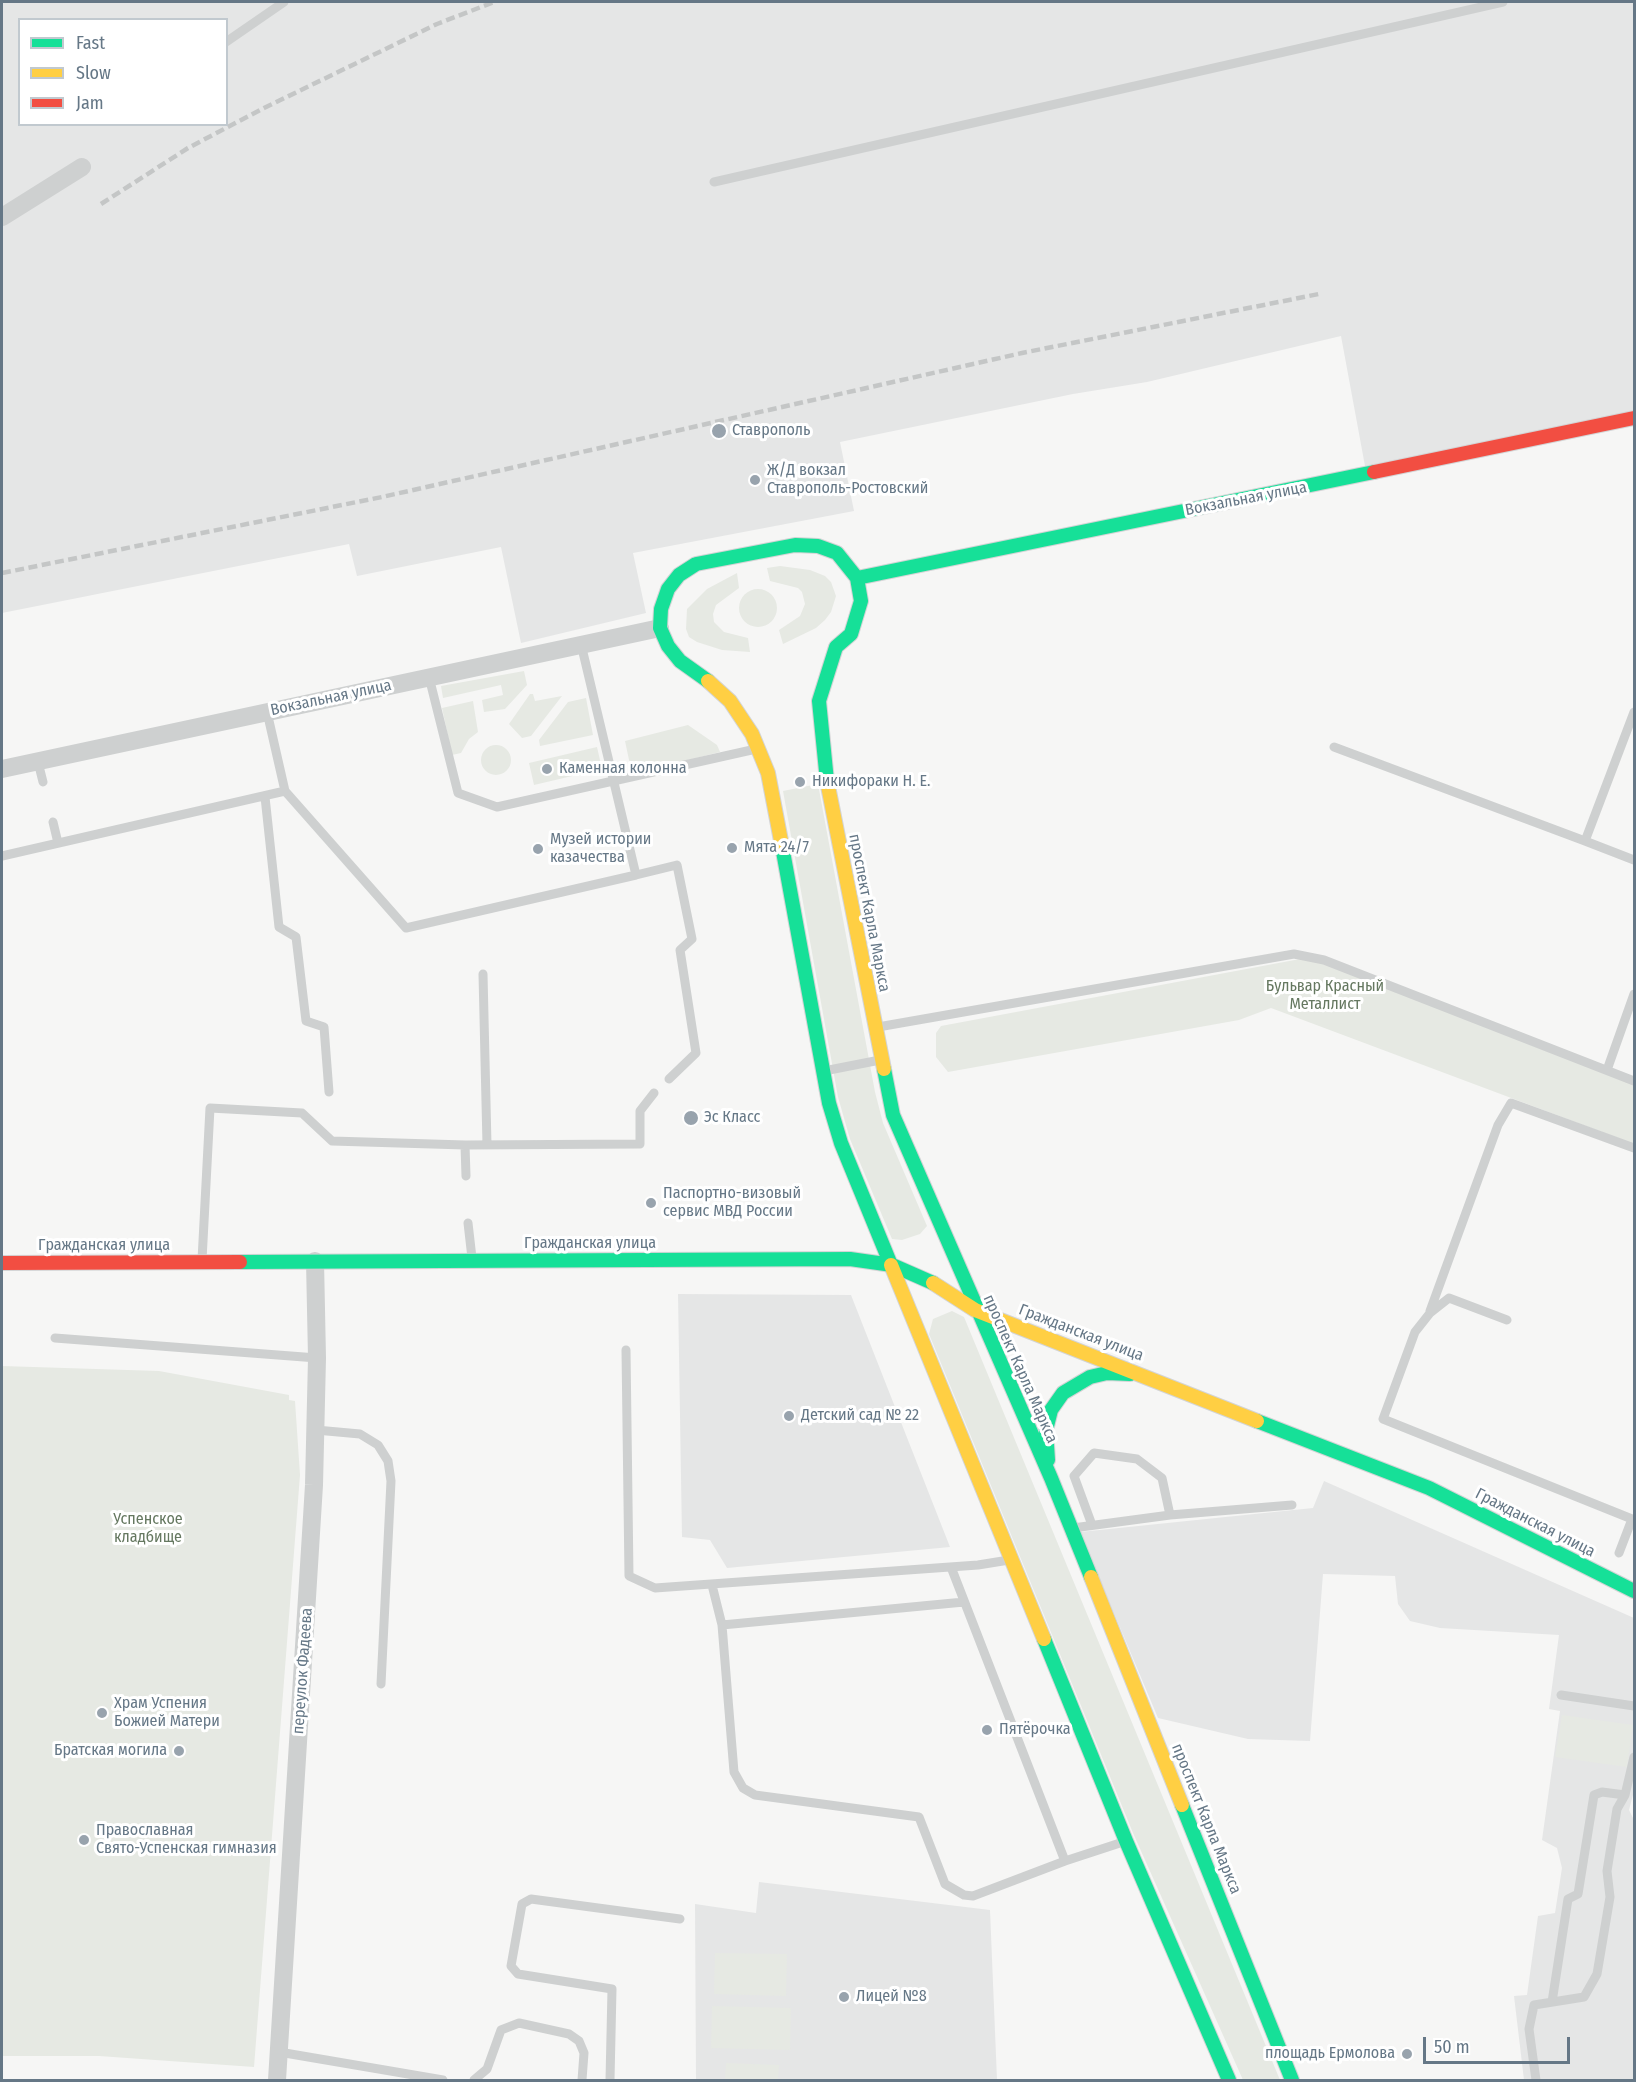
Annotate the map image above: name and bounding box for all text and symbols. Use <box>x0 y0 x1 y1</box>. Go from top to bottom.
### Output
legend <box>18 18 228 126</box>
text: Fast <box>76 32 105 54</box>
text: Slow <box>76 62 111 84</box>
text: Jam <box>76 92 104 114</box>
place label: Ставрополь <box>732 421 810 441</box>
marker: Ставрополь <box>710 422 728 440</box>
place label: Ж/Д вокзал Ставрополь-Ростовский <box>767 461 928 499</box>
marker: Ж/Д вокзал Ставрополь-Ростовский <box>748 473 762 487</box>
street label: Вокзальная улица <box>1184 478 1308 520</box>
street label: Вокзальная улица <box>269 676 393 720</box>
place label: Каменная колонна <box>559 759 687 779</box>
marker: Каменная колонна <box>540 762 554 776</box>
place label: Никифораки Н. Е. <box>812 772 930 792</box>
marker: Никифораки Н. Е. <box>793 775 807 789</box>
place label: Музей истории казачества <box>550 830 651 868</box>
street label: проспект Карла Маркса <box>844 832 894 994</box>
place label: Мята 24/7 <box>744 838 809 858</box>
marker: Мята 24/7 <box>725 841 739 855</box>
marker: Музей истории казачества <box>531 842 545 856</box>
park label: Бульвар Красный Металлист <box>1266 977 1384 1015</box>
place label: Эс Класс <box>704 1108 760 1128</box>
marker: Эс Класс <box>682 1109 700 1127</box>
place label: Паспортно-визовый сервис МВД России <box>663 1184 801 1222</box>
marker: Паспортно-визовый сервис МВД России <box>644 1196 658 1210</box>
street label: Гражданская улица <box>524 1234 656 1254</box>
street label: Гражданская улица <box>38 1236 170 1256</box>
street label: проспект Карла Маркса <box>979 1292 1061 1446</box>
street label: Гражданская улица <box>1016 1300 1146 1366</box>
place label: Детский сад № 22 <box>801 1406 919 1426</box>
marker: Детский сад № 22 <box>782 1409 796 1423</box>
street label: Гражданская улица <box>1472 1484 1598 1562</box>
park label: Успенское кладбище <box>113 1510 183 1548</box>
street label: переулок Фадеева <box>289 1607 317 1735</box>
place label: Храм Успения Божией Матери <box>114 1694 220 1732</box>
marker: Храм Успения Божией Матери <box>95 1706 109 1720</box>
place label: Пятёрочка <box>999 1720 1071 1740</box>
marker: Пятёрочка <box>980 1723 994 1737</box>
place label: Братская могила <box>54 1741 167 1761</box>
street label: проспект Карла Маркса <box>1167 1741 1245 1897</box>
marker: Братская могила <box>172 1744 186 1758</box>
place label: Православная Свято-Успенская гимназия <box>96 1821 277 1859</box>
marker: Православная Свято-Успенская гимназия <box>77 1833 91 1847</box>
place label: Лицей №8 <box>856 1987 927 2007</box>
marker: Лицей №8 <box>837 1990 851 2004</box>
scale bar <box>1426 2025 1573 2063</box>
text: 50 m <box>1434 2036 1470 2058</box>
place label: площадь Ермолова <box>1265 2044 1395 2064</box>
marker: площадь Ермолова <box>1400 2047 1414 2061</box>

